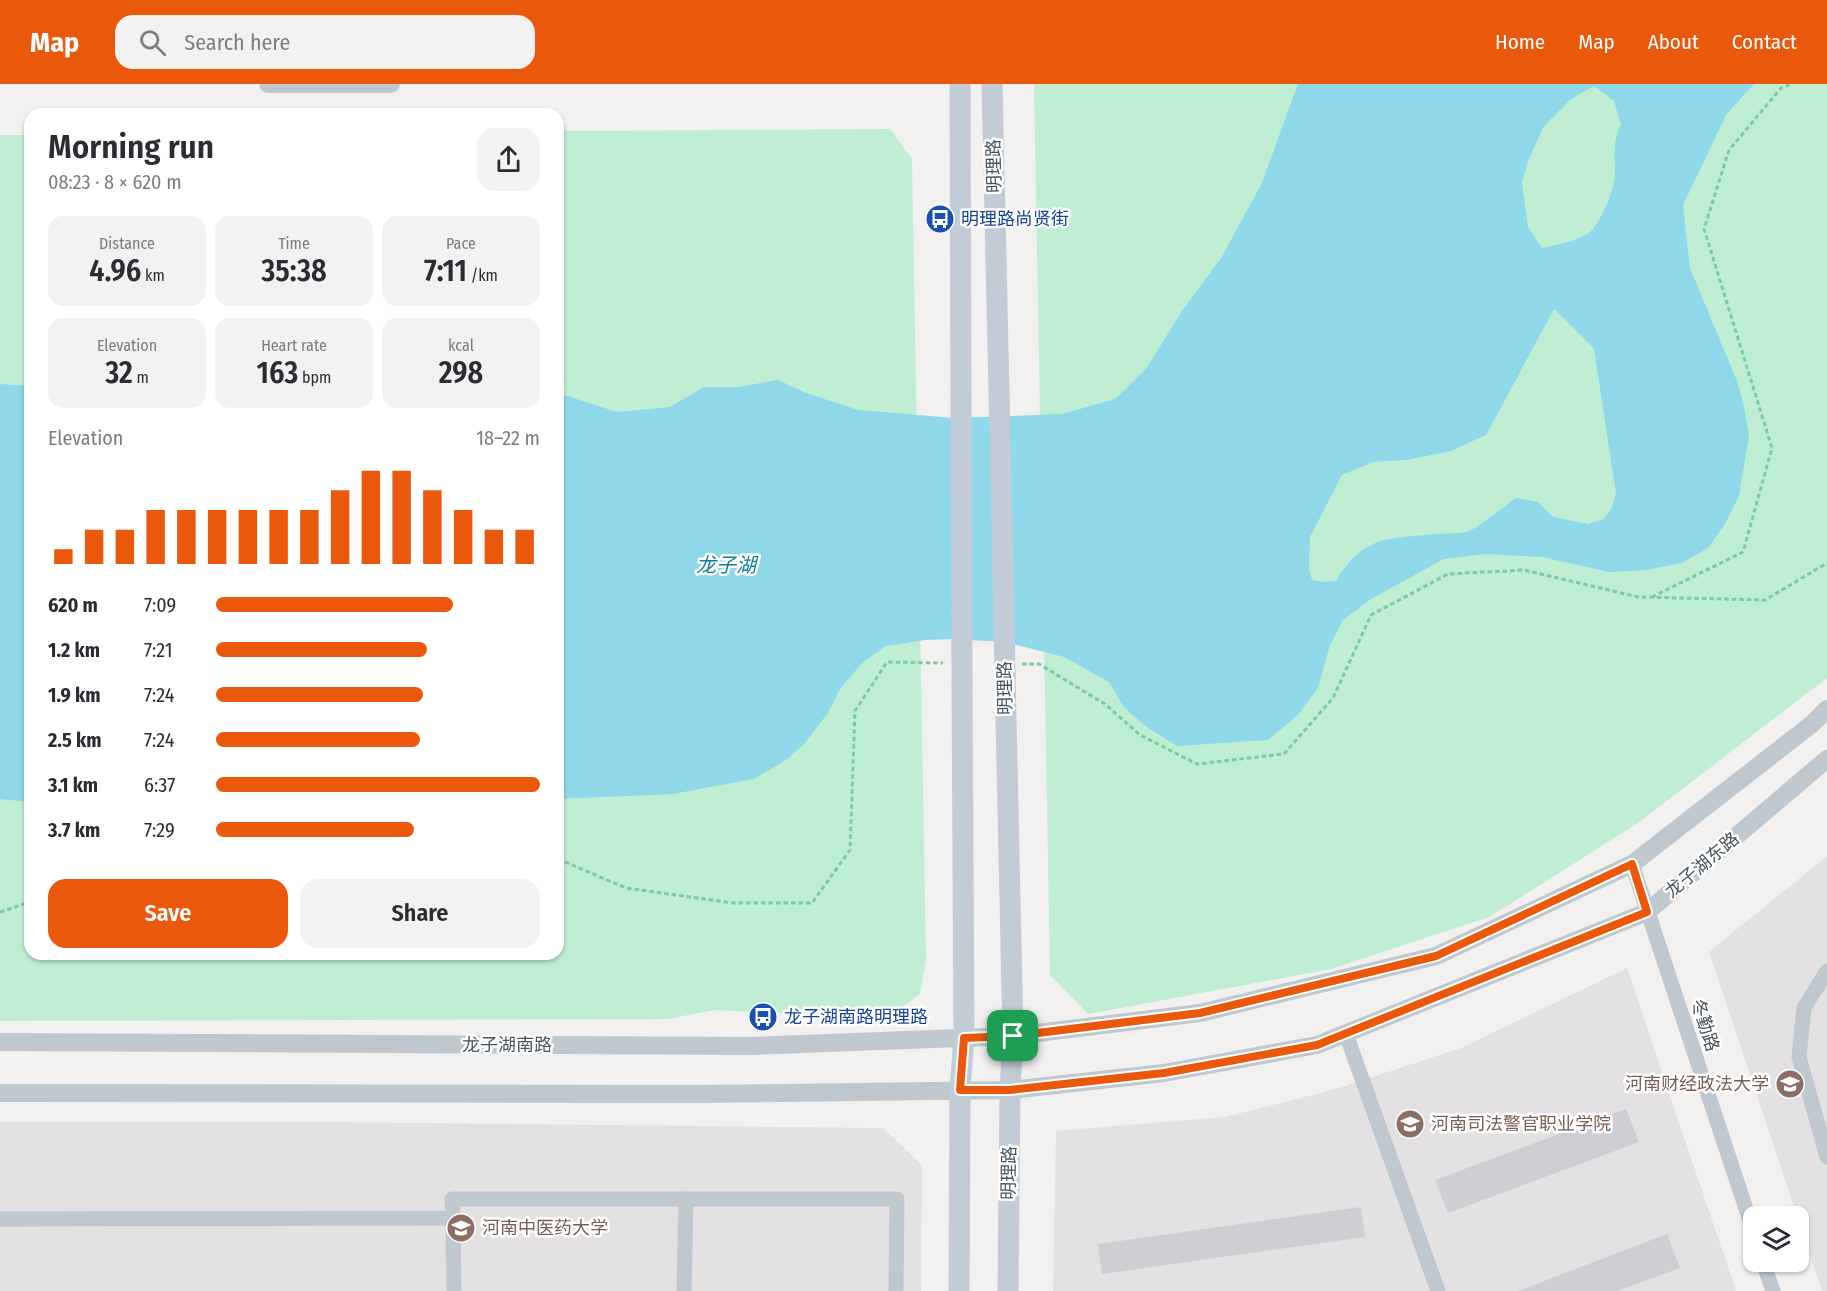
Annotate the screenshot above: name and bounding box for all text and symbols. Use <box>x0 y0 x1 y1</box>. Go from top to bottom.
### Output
search box <box>115 15 535 69</box>
text: Map <box>30 26 79 59</box>
icon: search <box>136 26 169 59</box>
text: Search here <box>184 29 290 56</box>
text: Home <box>1495 29 1545 55</box>
text: Map <box>1578 29 1615 55</box>
text: About <box>1648 29 1699 55</box>
text: Contact <box>1732 29 1797 55</box>
text: Morning run <box>48 127 214 167</box>
button: share <box>477 128 540 191</box>
street label: 明理路 <box>983 139 1005 193</box>
text: 08:23 · 8 × 620 m <box>48 170 182 194</box>
bus stop icon: 明理路尚贤街 <box>924 203 956 235</box>
place label: 明理路尚贤街 <box>961 208 1069 230</box>
text: Distance <box>99 234 155 253</box>
text: Time <box>278 234 310 253</box>
text: Pace <box>446 234 476 253</box>
text: 4.96 <box>89 253 141 289</box>
text: 35:38 <box>261 253 327 289</box>
text: 7:11 <box>424 253 467 289</box>
text: km <box>141 266 165 285</box>
text: /km <box>467 266 498 285</box>
text: Elevation <box>97 336 157 355</box>
text: Heart rate <box>261 336 327 355</box>
text: kcal <box>448 336 474 355</box>
text: 32 <box>105 355 133 391</box>
text: 163 <box>257 355 298 391</box>
text: 298 <box>439 355 483 391</box>
text: m <box>133 368 149 387</box>
text: bpm <box>298 368 331 387</box>
text: Elevation <box>48 426 123 450</box>
text: 18–22 m <box>476 426 540 450</box>
water label: 龙子湖 <box>696 553 759 577</box>
text: 620 m <box>48 593 98 617</box>
text: 7:09 <box>144 593 176 617</box>
text: 1.2 km <box>48 638 100 662</box>
text: 7:21 <box>144 638 173 662</box>
street label: 明理路 <box>994 661 1016 715</box>
text: 1.9 km <box>48 683 101 707</box>
text: 7:24 <box>144 683 174 707</box>
text: 2.5 km <box>48 728 101 752</box>
text: 7:24 <box>144 728 174 752</box>
text: 3.1 km <box>48 773 98 797</box>
text: 6:37 <box>144 773 175 797</box>
text: 3.7 km <box>48 818 100 842</box>
text: 7:29 <box>144 818 175 842</box>
street label: 龙子湖东路 <box>1660 828 1744 902</box>
button: Save <box>48 879 288 948</box>
button: Share <box>300 879 540 948</box>
street label: 冬勤路 <box>1686 996 1724 1054</box>
bus stop icon: 龙子湖南路明理路 <box>747 1001 779 1033</box>
place label: 龙子湖南路明理路 <box>784 1006 928 1028</box>
pin <box>987 1010 1038 1061</box>
icon: arrive <box>996 1019 1029 1052</box>
street label: 龙子湖南路 <box>462 1034 552 1056</box>
school or university icon: 河南财经政法大学 <box>1774 1068 1806 1100</box>
place label: 河南财经政法大学 <box>1625 1073 1769 1095</box>
school or university icon: 河南司法警官职业学院 <box>1394 1108 1426 1140</box>
place label: 河南司法警官职业学院 <box>1431 1113 1611 1135</box>
street label: 明理路 <box>998 1146 1020 1200</box>
map controls <box>1743 1206 1809 1272</box>
button: layers <box>1743 1206 1809 1272</box>
school or university icon: 河南中医药大学 <box>445 1212 477 1244</box>
place label: 河南中医药大学 <box>482 1217 608 1239</box>

